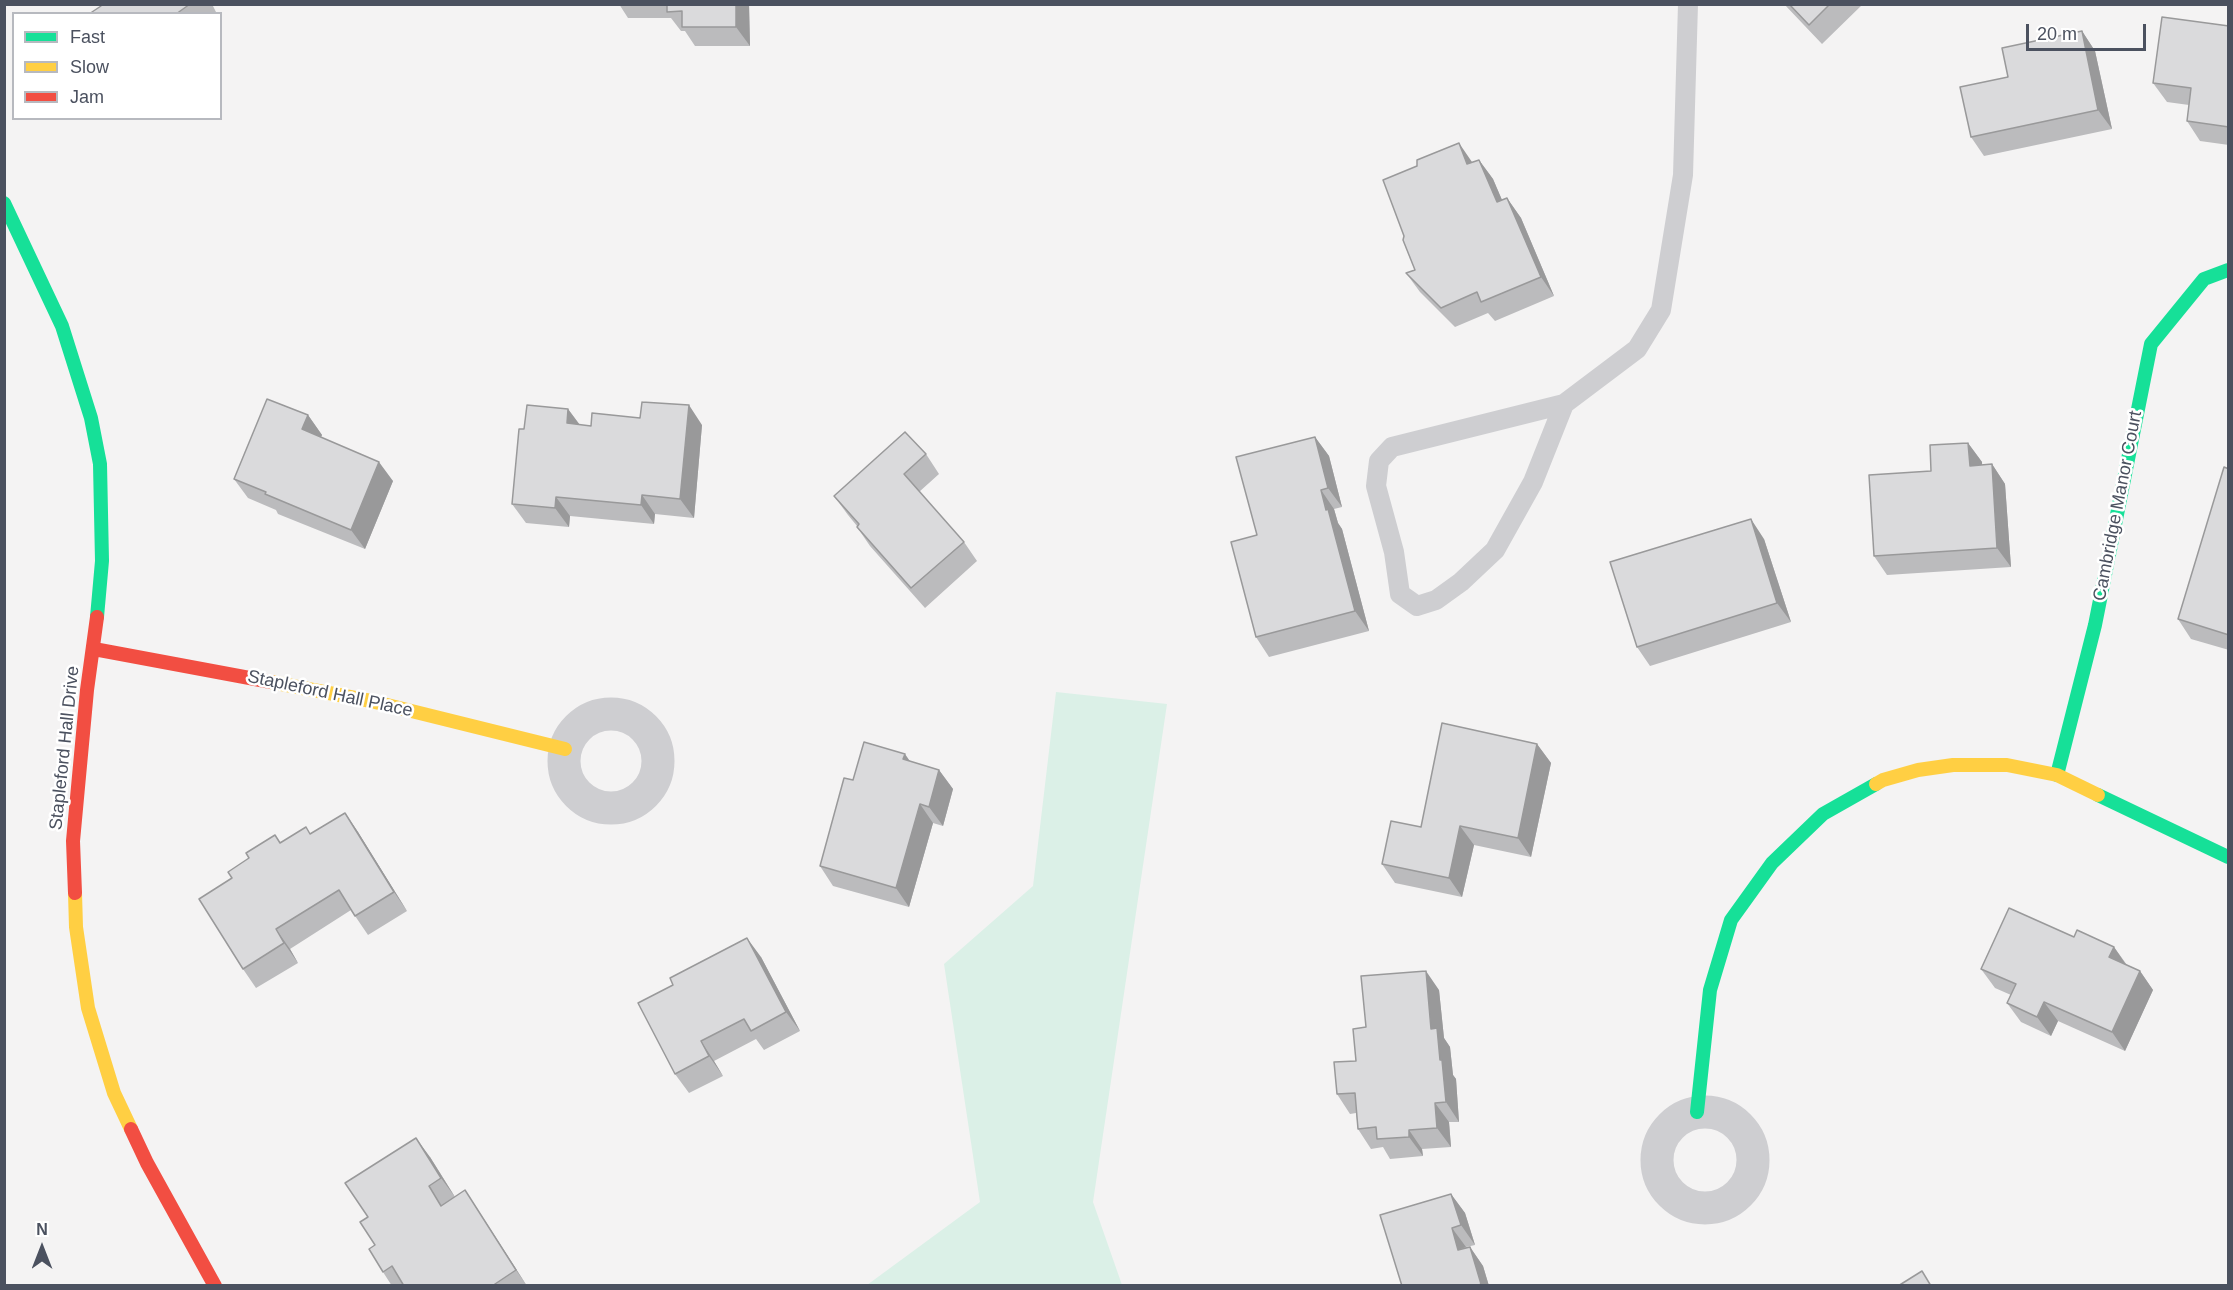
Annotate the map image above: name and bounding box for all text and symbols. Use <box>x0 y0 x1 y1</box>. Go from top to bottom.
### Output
legend <box>12 12 222 120</box>
scale bar <box>2029 12 2149 50</box>
text: 20 m <box>2037 24 2077 44</box>
text: Fast <box>70 27 105 47</box>
text: Slow <box>70 57 109 77</box>
text: Jam <box>70 87 104 107</box>
street label: Cambridge Manor Court <box>2089 409 2147 603</box>
street label: Stapleford Hall Drive <box>46 665 84 831</box>
street label: Stapleford Hall Place <box>246 666 414 722</box>
north arrow <box>12 1218 72 1278</box>
text: N <box>36 1221 48 1238</box>

